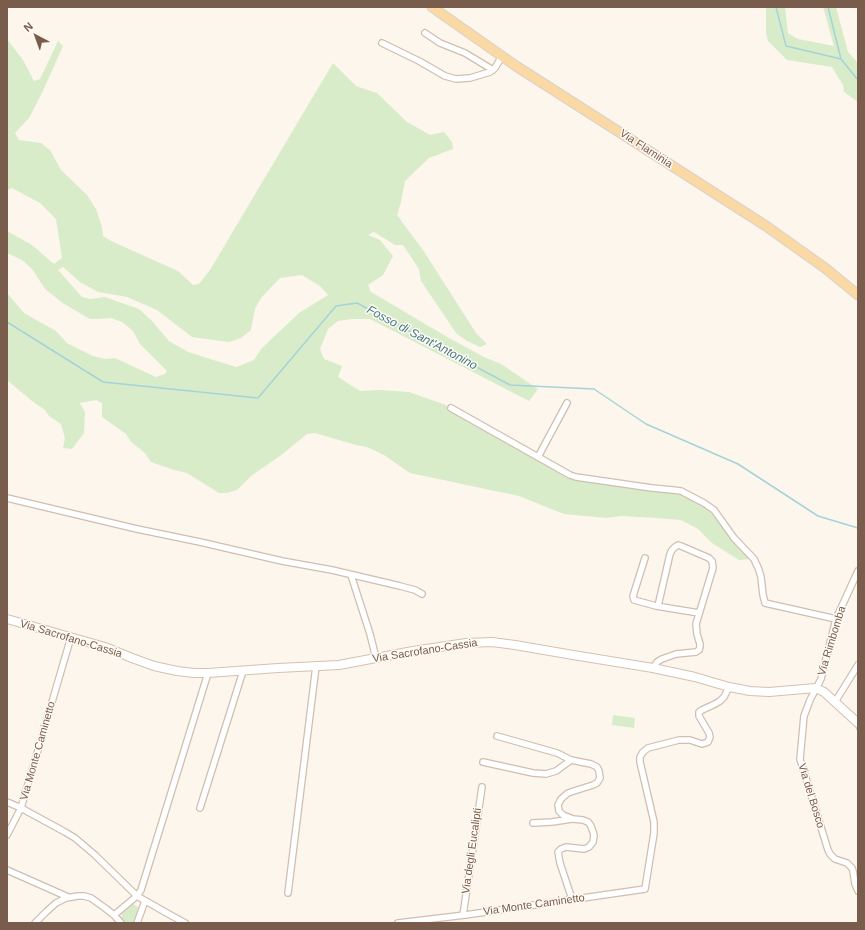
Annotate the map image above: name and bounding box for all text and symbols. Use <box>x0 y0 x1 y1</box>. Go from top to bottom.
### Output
north arrow <box>16 16 56 56</box>
text: N <box>21 20 35 34</box>
street label: Via Flaminia <box>617 127 675 171</box>
water label: Fosso di Sant'Antonino <box>364 303 480 373</box>
street label: Via Rimbomba <box>815 605 849 677</box>
street label: Via Sacrofano-Cassia <box>18 617 124 661</box>
street label: Via Sacrofano-Cassia <box>372 636 478 666</box>
street label: Via Monte Caminetto <box>18 700 58 802</box>
street label: Via del Bosco <box>795 762 827 830</box>
street label: Via degli Eucalipti <box>459 807 485 895</box>
street label: Via Monte Caminetto <box>482 891 586 919</box>

